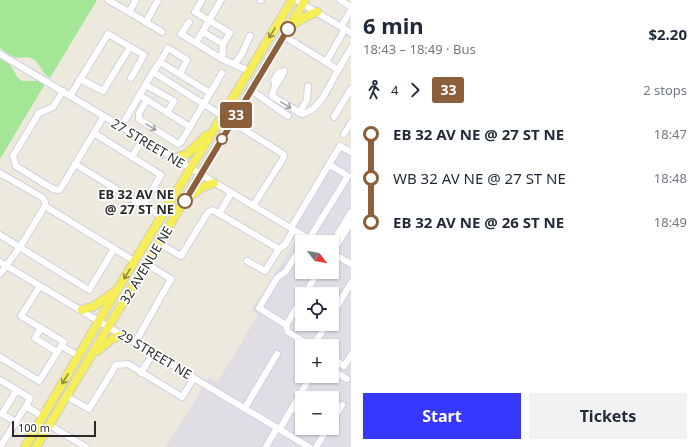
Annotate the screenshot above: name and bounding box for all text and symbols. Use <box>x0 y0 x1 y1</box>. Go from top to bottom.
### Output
text: 6 min <box>363 10 424 40</box>
unlabelled marker <box>280 21 296 37</box>
text: $2.20 <box>648 24 687 44</box>
one-way arrow <box>267 27 275 39</box>
text: 18:43 – 18:49 · Bus <box>363 40 476 58</box>
icon: walk <box>363 79 385 101</box>
icon: forward <box>404 79 426 101</box>
text: 33 <box>440 80 456 99</box>
text: 4 <box>391 81 398 99</box>
text: 2 stops <box>643 81 687 99</box>
one-way arrow <box>280 101 291 109</box>
line badge: 33 <box>218 102 254 128</box>
text: 33 <box>228 105 244 124</box>
street label: 27 STREET NE <box>108 114 188 172</box>
one-way arrow <box>145 124 157 132</box>
text: EB 32 AV NE @ 27 ST NE <box>393 124 564 144</box>
text: 18:47 <box>654 125 687 143</box>
unlabelled marker <box>216 133 228 145</box>
text: WB 32 AV NE @ 27 ST NE <box>393 168 566 188</box>
text: 18:48 <box>654 169 687 187</box>
place label: EB 32 AV NE @ 27 ST NE <box>98 185 174 218</box>
marker: EB 32 AV NE @ 27 ST NE <box>177 193 193 209</box>
text: EB 32 AV NE @ 26 ST NE <box>393 212 564 232</box>
text: 18:49 <box>654 213 687 231</box>
street label: 32 AVENUE NE <box>116 223 176 307</box>
north arrow <box>295 235 339 279</box>
map controls <box>295 235 339 435</box>
one-way arrow <box>122 268 130 280</box>
button: locate <box>295 287 339 331</box>
street label: 29 STREET NE <box>115 325 195 383</box>
button: + <box>295 339 339 383</box>
one-way arrow <box>61 373 69 384</box>
button: − <box>295 391 339 435</box>
button: Start <box>363 393 521 439</box>
button: Tickets <box>529 393 687 439</box>
scale bar <box>12 419 96 438</box>
text: 100 m <box>18 420 50 435</box>

